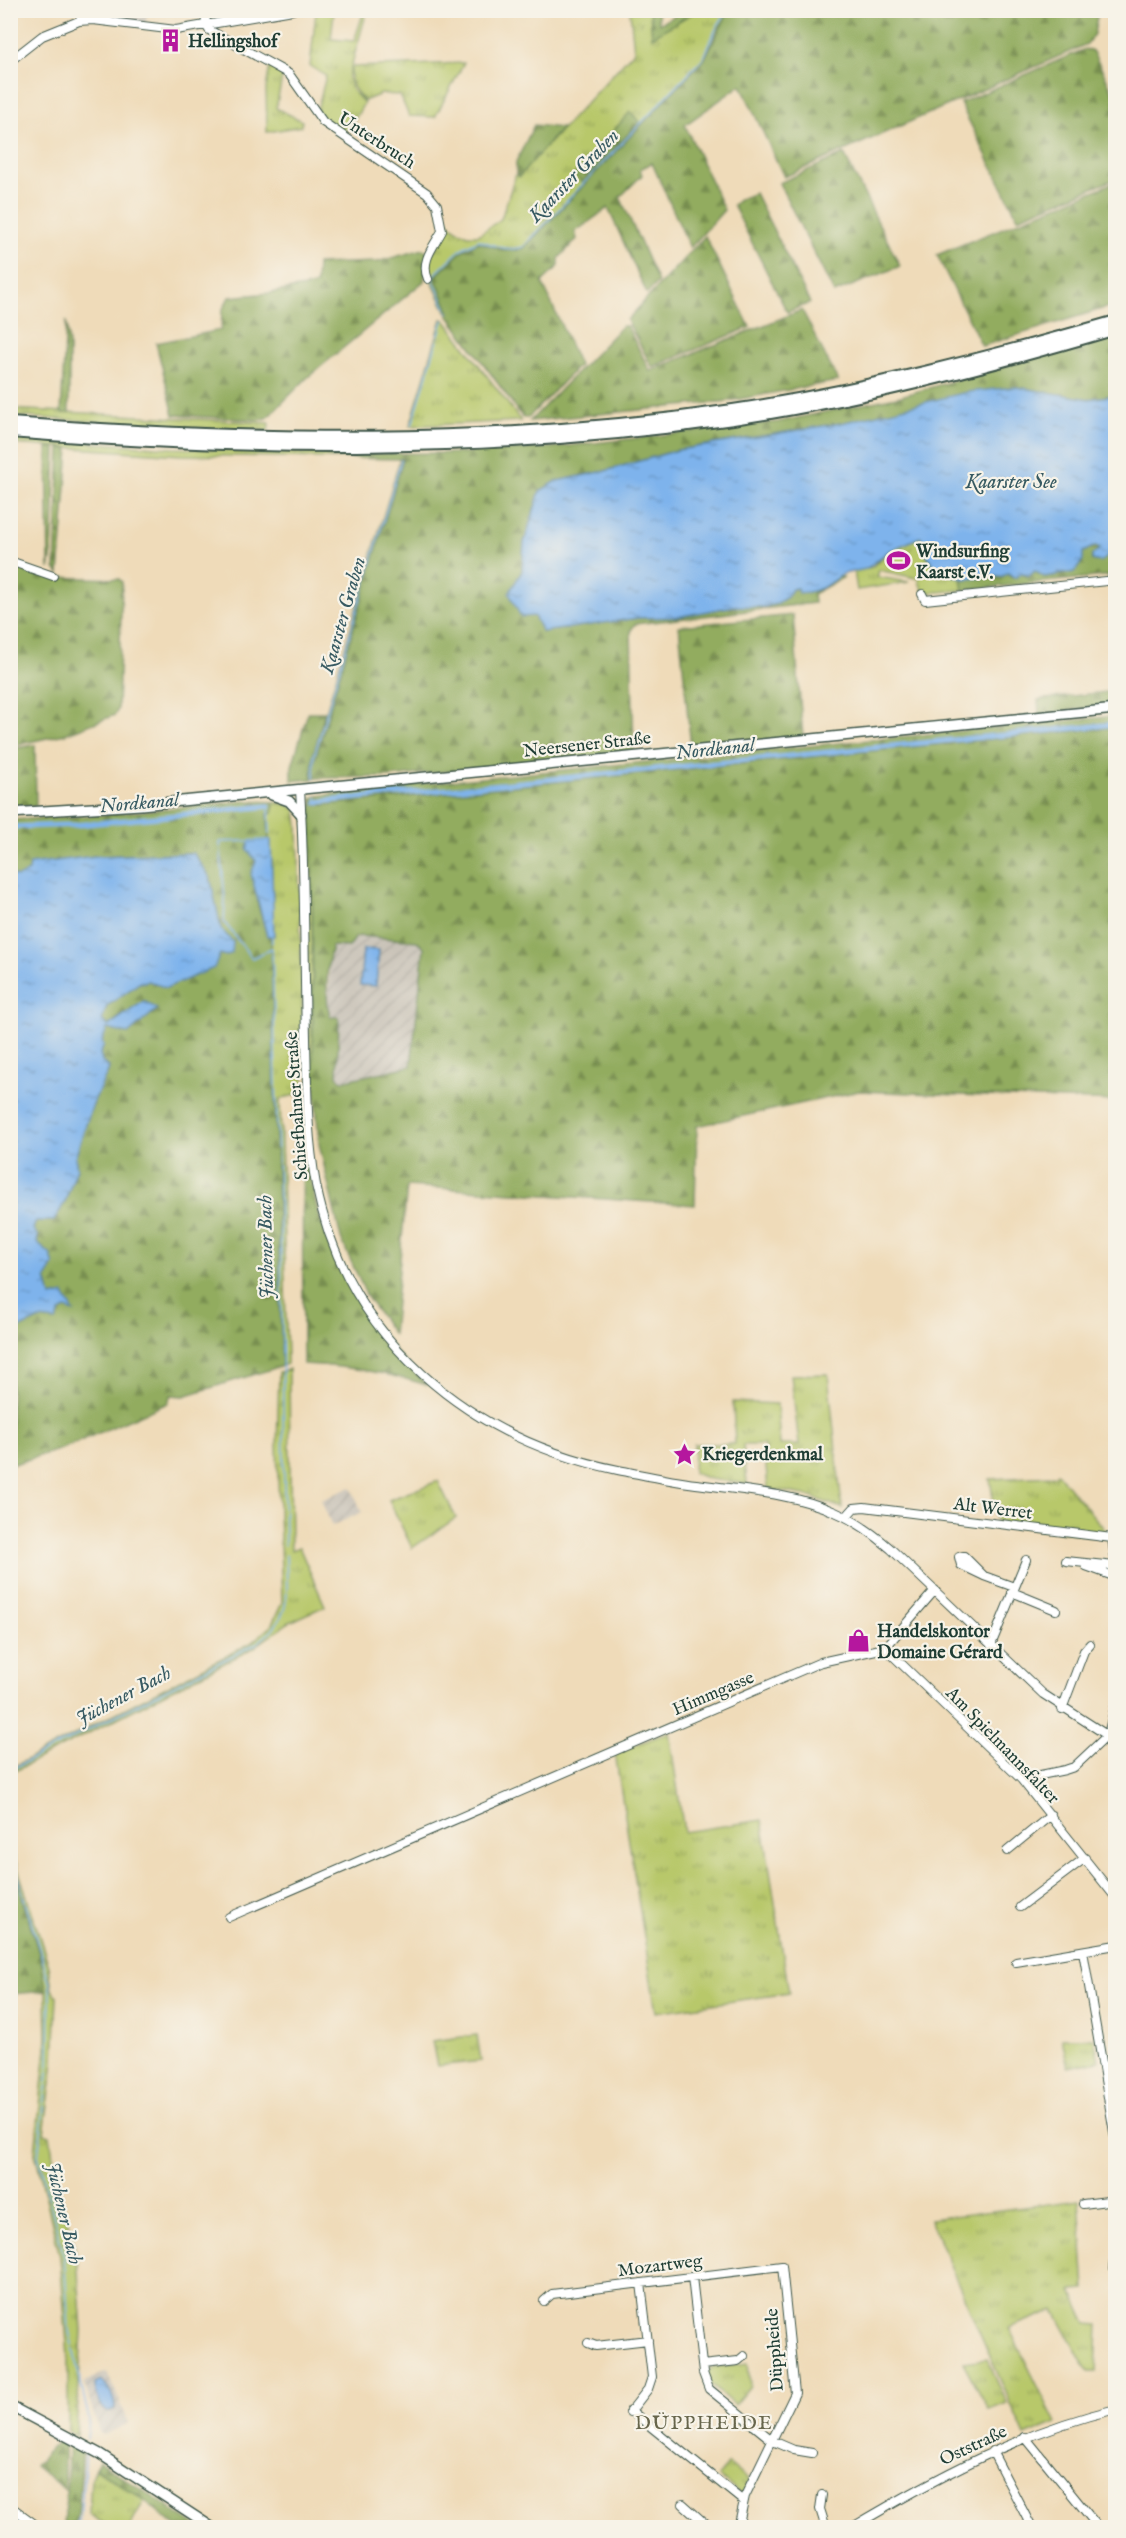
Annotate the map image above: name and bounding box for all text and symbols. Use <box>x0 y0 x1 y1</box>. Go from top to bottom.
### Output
building icon: Hellingshof <box>157 28 183 54</box>
place label: Hellingshof <box>188 31 281 54</box>
street label: Unterbruch <box>333 108 420 175</box>
water label: Kaarster Graben <box>523 124 625 229</box>
water label: Kaarster See <box>964 470 1057 495</box>
place label: Windsurfing Kaarst e.V. <box>915 541 1011 585</box>
sports icon: Windsurfing Kaarst e.V. <box>885 548 911 574</box>
water label: Kaarster Graben <box>315 554 372 678</box>
street label: Neersener Straße <box>522 727 652 764</box>
water label: Nordkanal <box>674 733 758 766</box>
water label: Nordkanal <box>99 787 182 819</box>
street label: Schiefbahner Straße <box>281 1031 314 1181</box>
water label: Jüchener Bach <box>253 1194 280 1299</box>
place icon: Kriegerdenkmal <box>671 1441 697 1467</box>
place label: Kriegerdenkmal <box>702 1444 824 1467</box>
street label: Alt Werret <box>951 1493 1034 1526</box>
place label: Handelskontor Domaine Gérard <box>877 1621 1003 1665</box>
shop icon: Handelskontor Domaine Gérard <box>846 1628 872 1654</box>
water label: Jüchener Bach <box>72 1661 176 1732</box>
street label: Himmgasse <box>669 1667 758 1722</box>
street label: Am Spielmannsfalter <box>939 1682 1064 1810</box>
water label: Jüchener Bach <box>40 2160 88 2267</box>
street label: Mozartweg <box>617 2250 704 2283</box>
street label: Düppheide <box>761 2307 790 2392</box>
district label: DÜPPHEIDE <box>635 2411 773 2436</box>
street label: Oststraße <box>936 2421 1011 2472</box>

